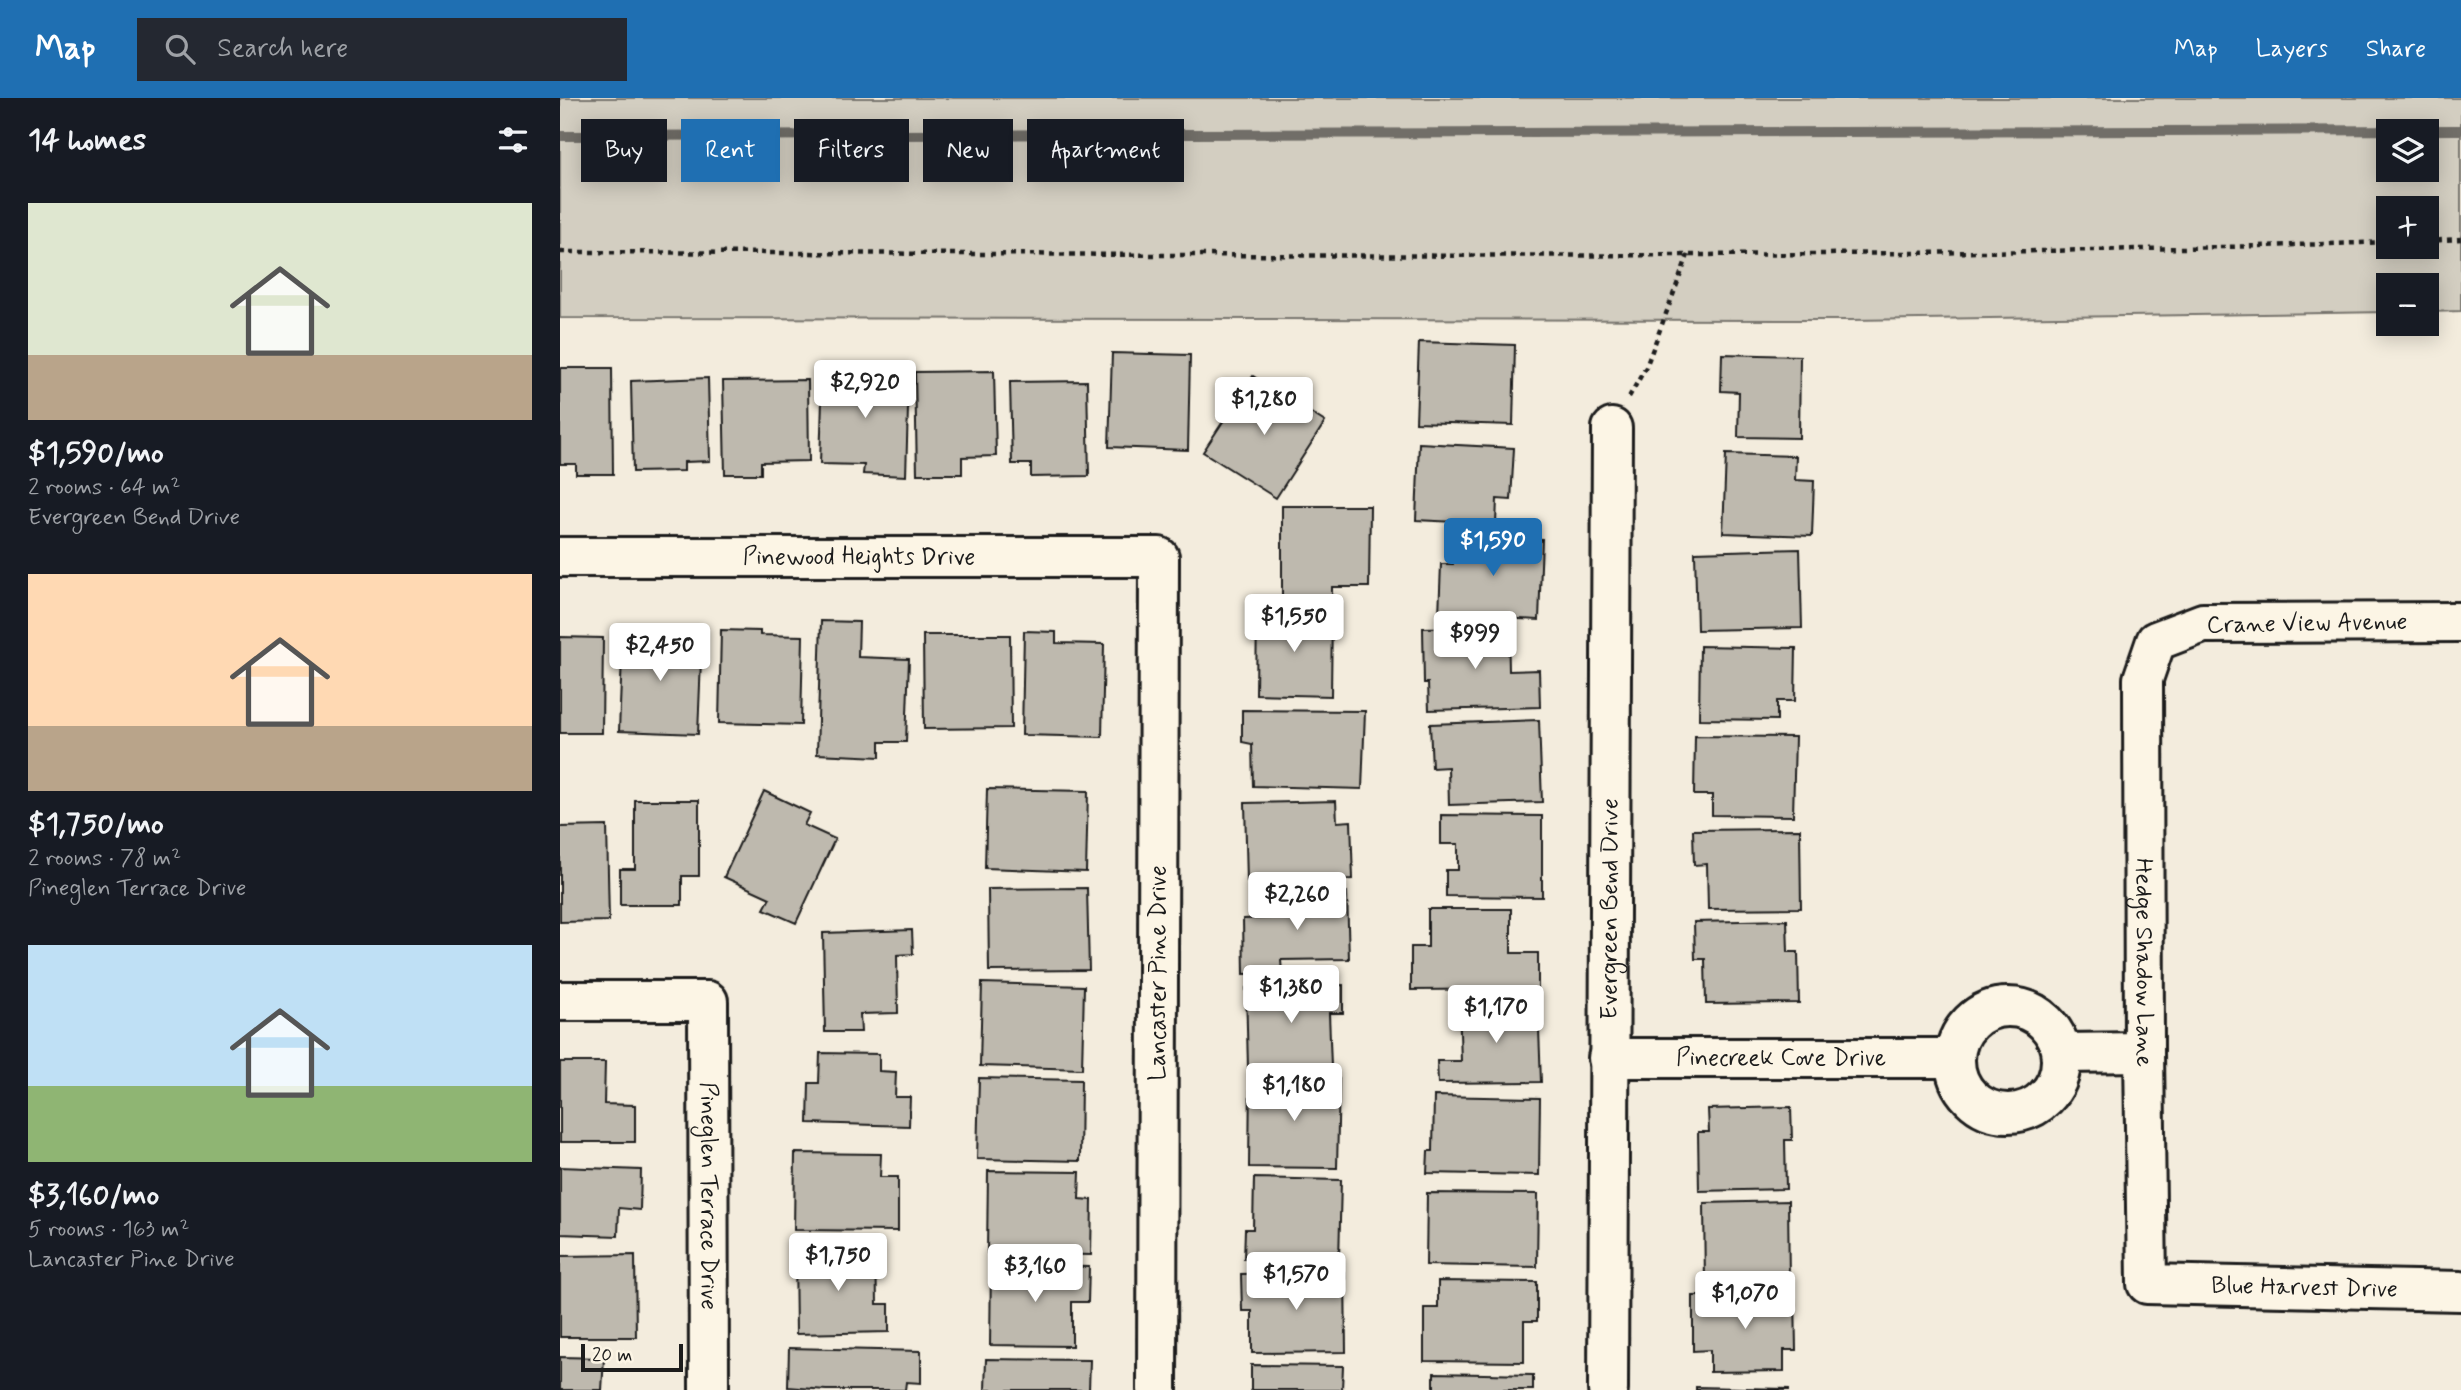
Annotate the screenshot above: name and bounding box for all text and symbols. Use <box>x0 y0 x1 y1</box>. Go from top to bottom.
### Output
search box <box>137 18 627 81</box>
text: Map <box>35 27 95 71</box>
icon: search <box>161 30 199 68</box>
text: Search here <box>217 32 348 66</box>
text: Map <box>2174 34 2218 65</box>
text: Layers <box>2256 34 2328 65</box>
text: Share <box>2366 34 2426 65</box>
chip: Buy <box>581 119 667 182</box>
chip: Rent <box>681 119 780 182</box>
chip: Filters <box>794 119 909 182</box>
chip: New <box>923 119 1013 182</box>
chip: Apartment <box>1027 119 1184 182</box>
map controls <box>2376 119 2439 336</box>
button: layers <box>2376 119 2439 182</box>
text: 14 homes <box>28 121 146 160</box>
icon: filters <box>494 121 532 159</box>
button: + <box>2376 196 2439 259</box>
icon: home <box>217 248 343 374</box>
button: − <box>2376 273 2439 336</box>
pin: $2,920 <box>808 360 922 420</box>
text: $2,920 <box>830 368 900 398</box>
pin: $1,280 <box>1207 378 1321 437</box>
text: $1,280 <box>1231 385 1297 415</box>
text: $1,590/mo <box>28 434 164 473</box>
text: 2 rooms · 64 m² <box>28 473 180 503</box>
text: Evergreen Bend Drive <box>28 503 240 533</box>
pin: $1,590 <box>1436 518 1550 578</box>
text: $1,590 <box>1460 526 1526 556</box>
street label: Pinewood Heights Drive <box>743 542 975 573</box>
pin: $1,550 <box>1237 594 1351 654</box>
text: $1,550 <box>1261 602 1327 632</box>
street label: Crane View Avenue <box>2206 607 2408 641</box>
pin: $999 <box>1434 612 1516 671</box>
icon: home <box>217 619 343 745</box>
text: $999 <box>1450 619 1500 649</box>
pin: $2,450 <box>603 624 717 683</box>
text: $2,450 <box>625 631 695 661</box>
street label: Evergreen Bend Drive <box>1594 798 1627 1020</box>
text: $1,750/mo <box>28 805 164 844</box>
text: 2 rooms · 78 m² <box>28 844 181 874</box>
street label: Hedge Shadow Lane <box>2126 858 2160 1067</box>
street label: Lancaster Pine Drive <box>1143 865 1174 1081</box>
pin: $2,260 <box>1240 872 1354 932</box>
text: Pineglen Terrace Drive <box>28 874 246 904</box>
text: $2,260 <box>1264 880 1330 910</box>
pin: $1,380 <box>1234 965 1348 1025</box>
text: $1,380 <box>1259 973 1323 1003</box>
pin: $1,170 <box>1439 986 1553 1045</box>
icon: home <box>217 990 343 1116</box>
text: $1,170 <box>1464 993 1528 1023</box>
street label: Pinecreek Cove Drive <box>1676 1043 1886 1074</box>
pin: $1,180 <box>1237 1063 1351 1123</box>
text: $1,180 <box>1262 1071 1326 1101</box>
street label: Pineglen Terrace Drive <box>691 1082 724 1310</box>
text: $3,160/mo <box>28 1176 159 1215</box>
text: 5 rooms · 163 m² <box>28 1215 190 1245</box>
pin: $1,750 <box>781 1234 895 1293</box>
text: $1,750 <box>805 1241 871 1271</box>
pin: $3,160 <box>978 1244 1092 1304</box>
text: Lancaster Pine Drive <box>28 1245 235 1275</box>
text: $3,160 <box>1004 1252 1066 1282</box>
pin: $1,570 <box>1239 1252 1353 1312</box>
text: $1,570 <box>1263 1260 1329 1290</box>
street label: Blue Harvest Drive <box>2211 1270 2398 1305</box>
pin: $1,070 <box>1688 1272 1802 1331</box>
text: $1,070 <box>1711 1279 1779 1309</box>
scale bar <box>581 1341 682 1373</box>
text: 20 m <box>592 1343 632 1368</box>

